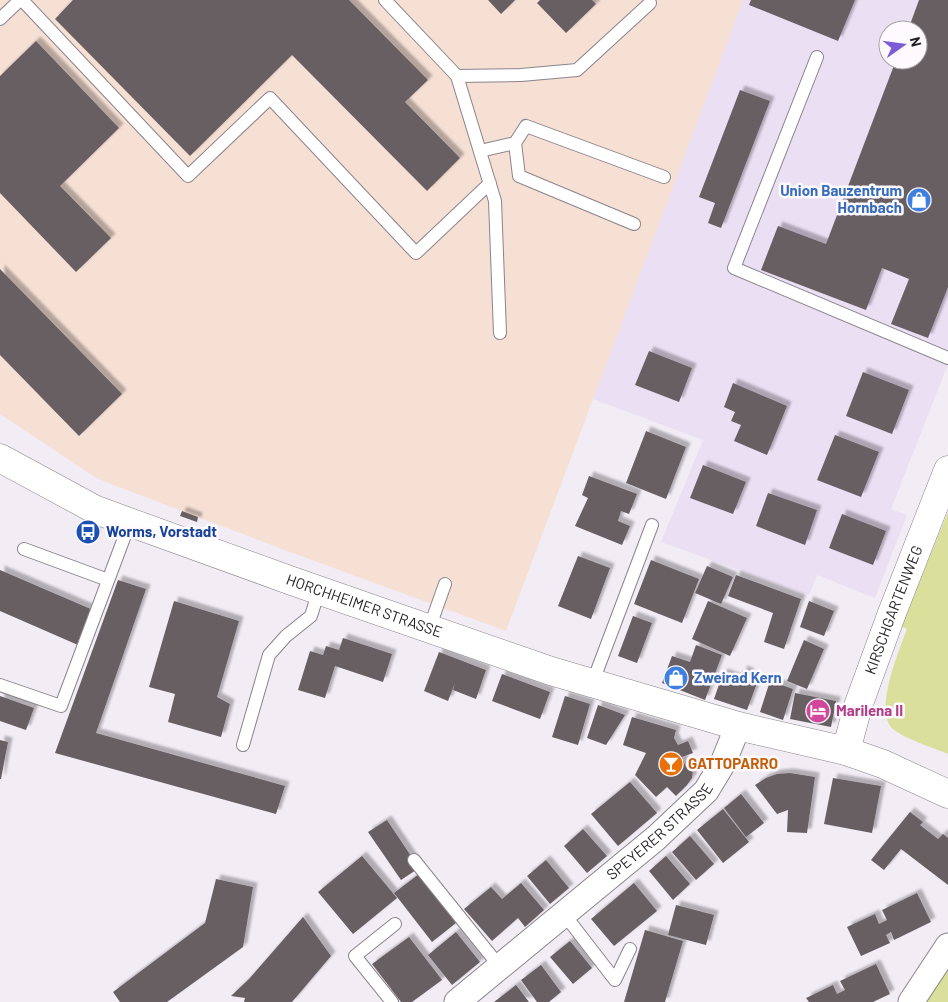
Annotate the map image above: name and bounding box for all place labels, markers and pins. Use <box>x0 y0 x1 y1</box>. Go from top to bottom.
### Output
place label: Union Bauzentrum Hornbach <box>780 181 902 216</box>
shop icon: Union Bauzentrum Hornbach <box>906 187 932 213</box>
bus stop icon: Worms, Vorstadt <box>75 519 101 545</box>
place label: Worms, Vorstadt <box>106 522 217 540</box>
shop icon: Zweirad Kern <box>663 665 689 691</box>
place label: Zweirad Kern <box>694 668 782 686</box>
hotel icon: Marilena II <box>805 698 831 724</box>
place label: Marilena II <box>836 701 903 719</box>
bar icon: GATTOPARRO <box>658 751 684 777</box>
place label: GATTOPARRO <box>688 754 778 772</box>

